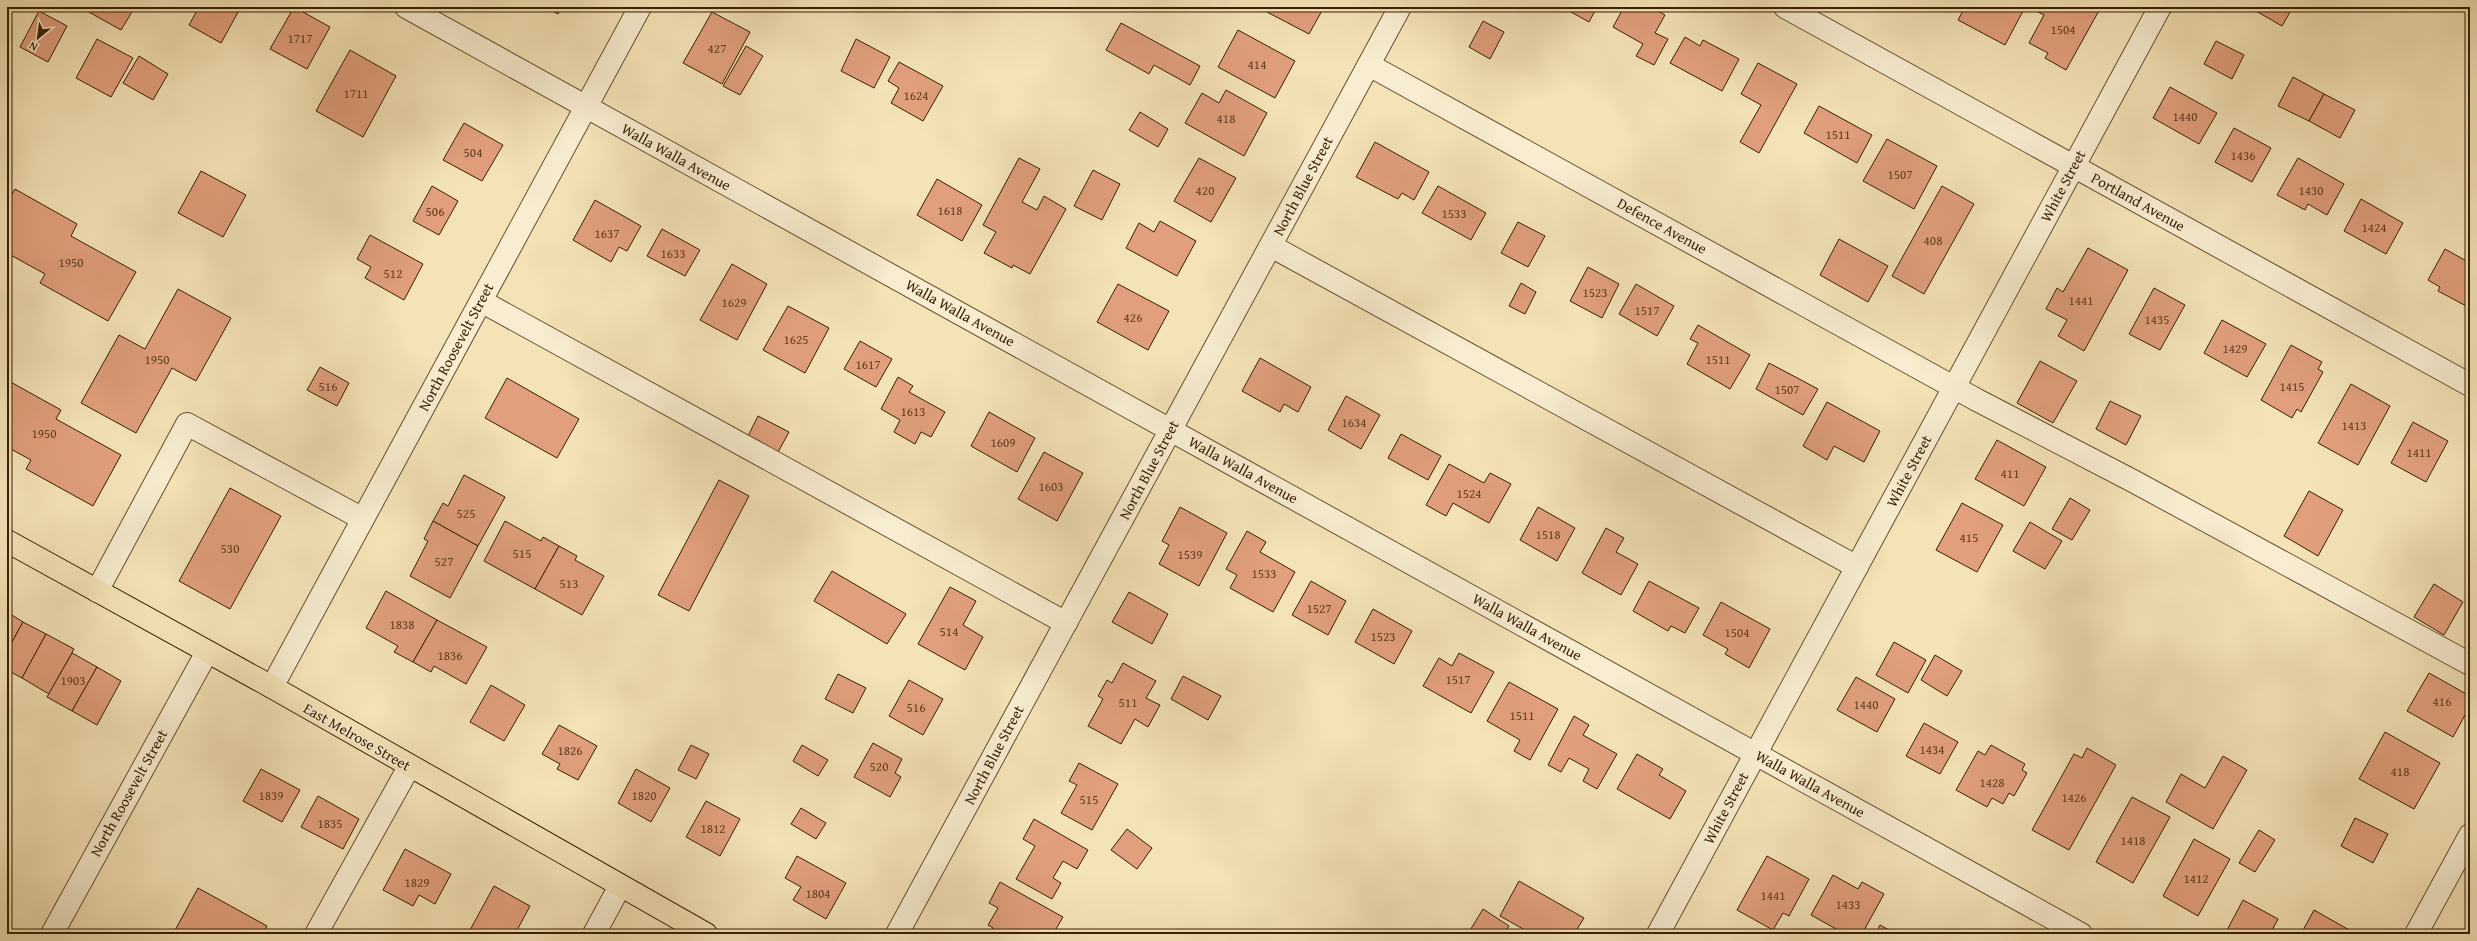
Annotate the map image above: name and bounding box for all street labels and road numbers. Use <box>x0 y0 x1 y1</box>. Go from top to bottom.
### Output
street label: Walla Walla Avenue <box>618 118 735 195</box>
street label: North Blue Street <box>1268 132 1338 239</box>
street label: White Street <box>2035 145 2091 226</box>
street label: Portland Avenue <box>2088 167 2189 236</box>
street label: Defence Avenue <box>1614 192 1711 259</box>
street label: Walla Walla Avenue <box>902 274 1019 351</box>
street label: North Roosevelt Street <box>413 278 499 415</box>
street label: North Blue Street <box>1114 416 1184 523</box>
street label: White Street <box>1881 430 1937 511</box>
street label: Walla Walla Avenue <box>1185 431 1302 508</box>
street label: Walla Walla Avenue <box>1469 588 1586 665</box>
street label: East Melrose Street <box>300 697 415 776</box>
street label: North Blue Street <box>959 701 1029 808</box>
street label: North Roosevelt Street <box>85 725 173 860</box>
street label: Walla Walla Avenue <box>1752 745 1869 822</box>
street label: White Street <box>1698 767 1754 848</box>

